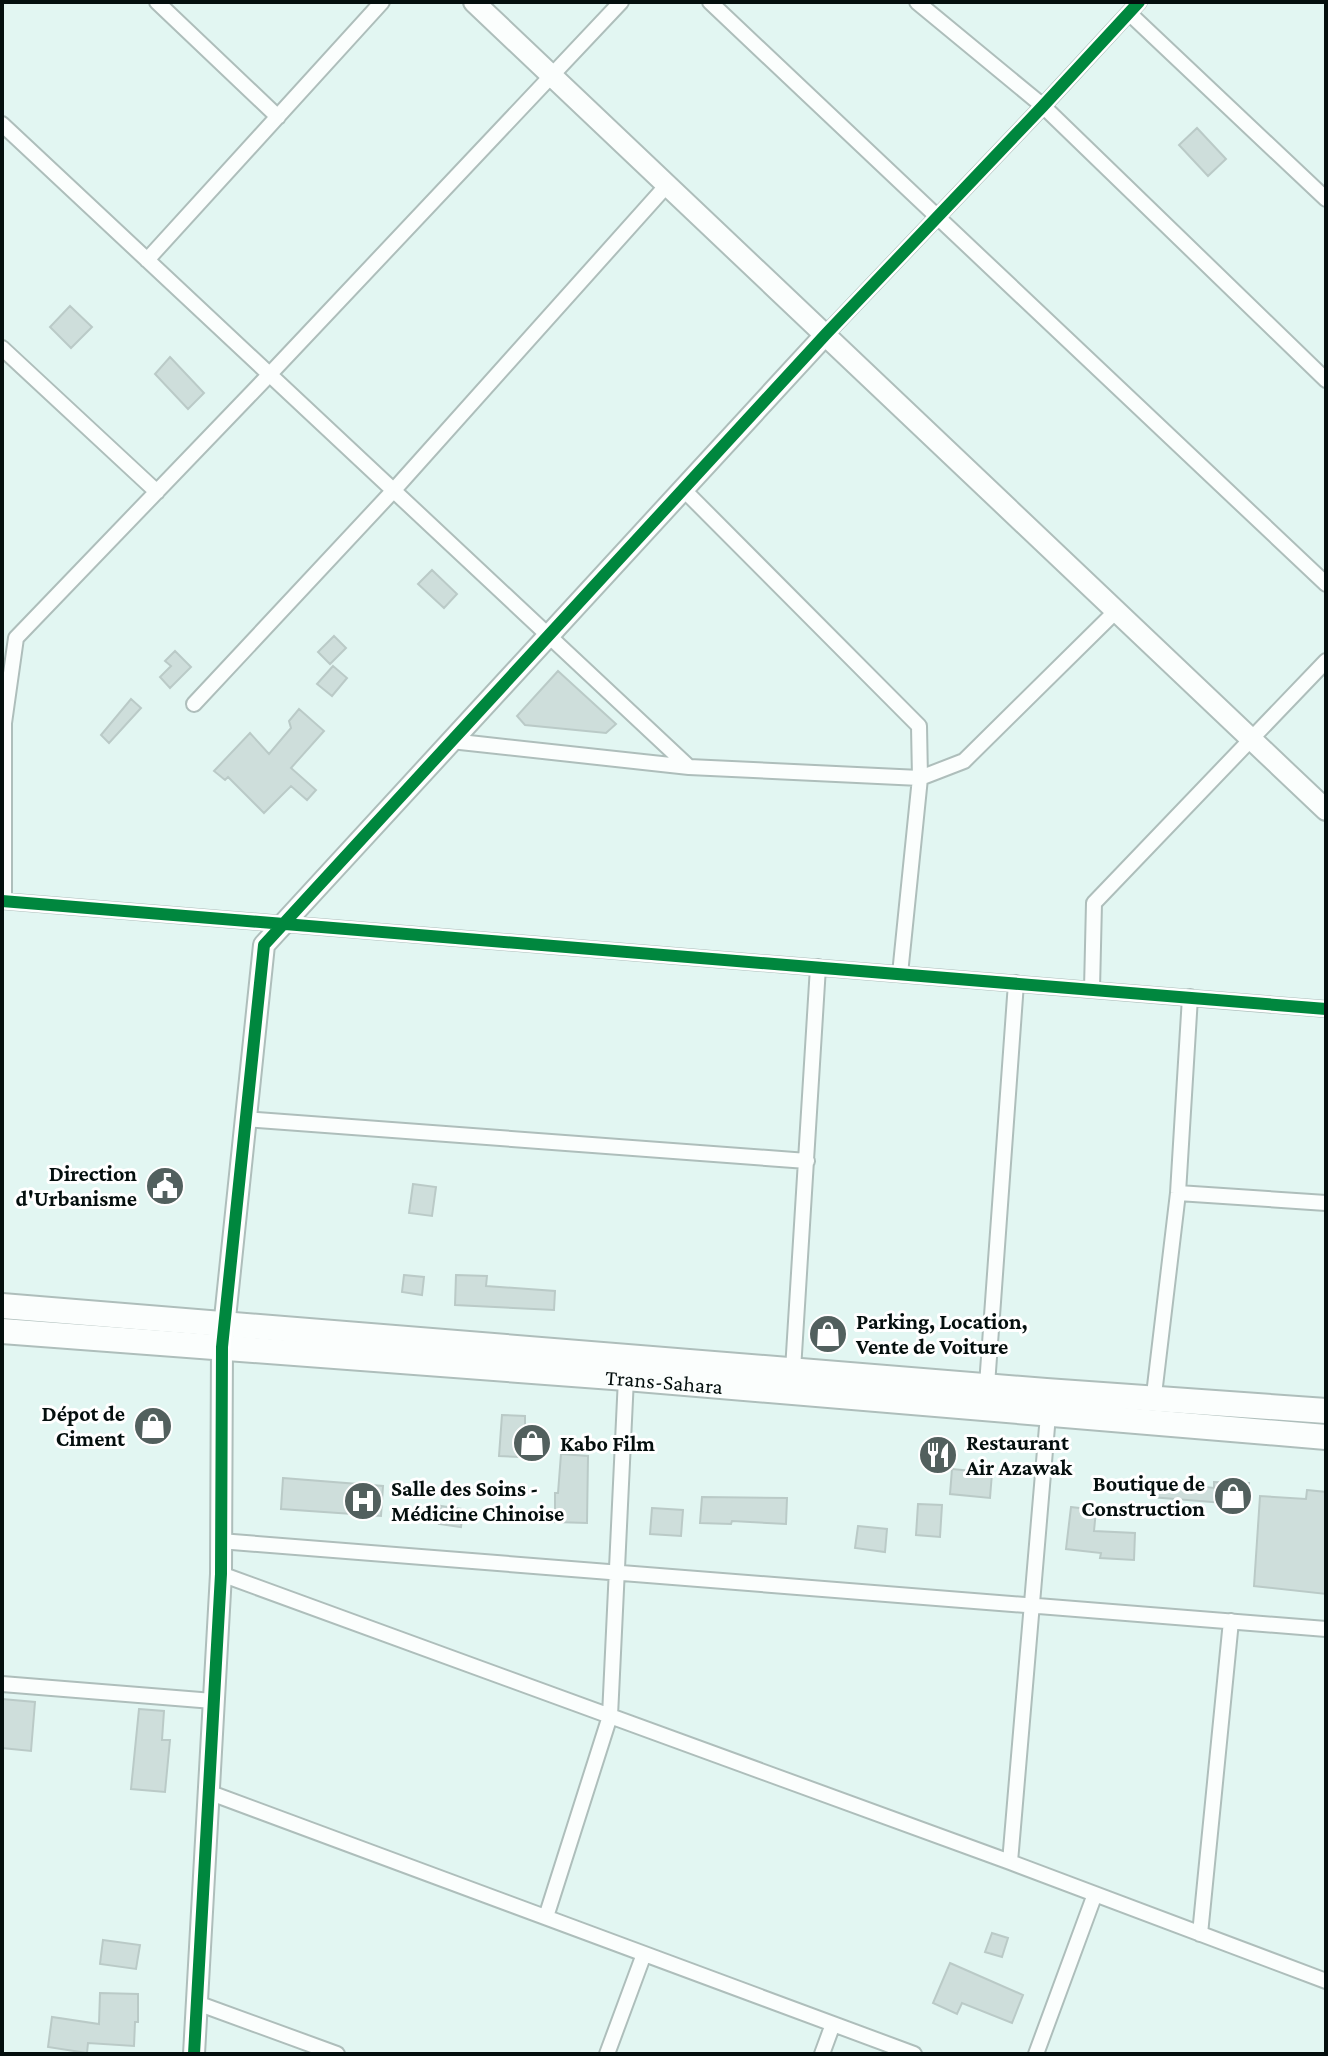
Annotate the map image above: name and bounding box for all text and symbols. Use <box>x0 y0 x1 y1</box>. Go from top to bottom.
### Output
place label: Direction d'Urbanisme <box>16 1161 137 1211</box>
public building icon: Direction d'Urbanisme <box>144 1165 186 1207</box>
place label: Parking, Location, Vente de Voiture <box>855 1309 1028 1359</box>
shop icon: Parking, Location, Vente de Voiture <box>807 1313 849 1355</box>
street label: Trans-Sahara <box>604 1364 724 1399</box>
place label: Dépot de Ciment <box>42 1401 126 1451</box>
shop icon: Dépot de Ciment <box>132 1405 174 1447</box>
shop icon: Kabo Film <box>511 1422 553 1464</box>
place label: Restaurant Air Azawak <box>965 1430 1073 1480</box>
place label: Kabo Film <box>560 1431 655 1456</box>
restaurant icon: Restaurant Air Azawak <box>917 1434 959 1476</box>
place label: Boutique de Construction <box>1081 1471 1205 1521</box>
shop icon: Boutique de Construction <box>1212 1475 1254 1517</box>
place label: Salle des Soins - Médicine Chinoise <box>391 1476 564 1526</box>
hospital icon: Salle des Soins - Médicine Chinoise <box>342 1480 384 1522</box>

